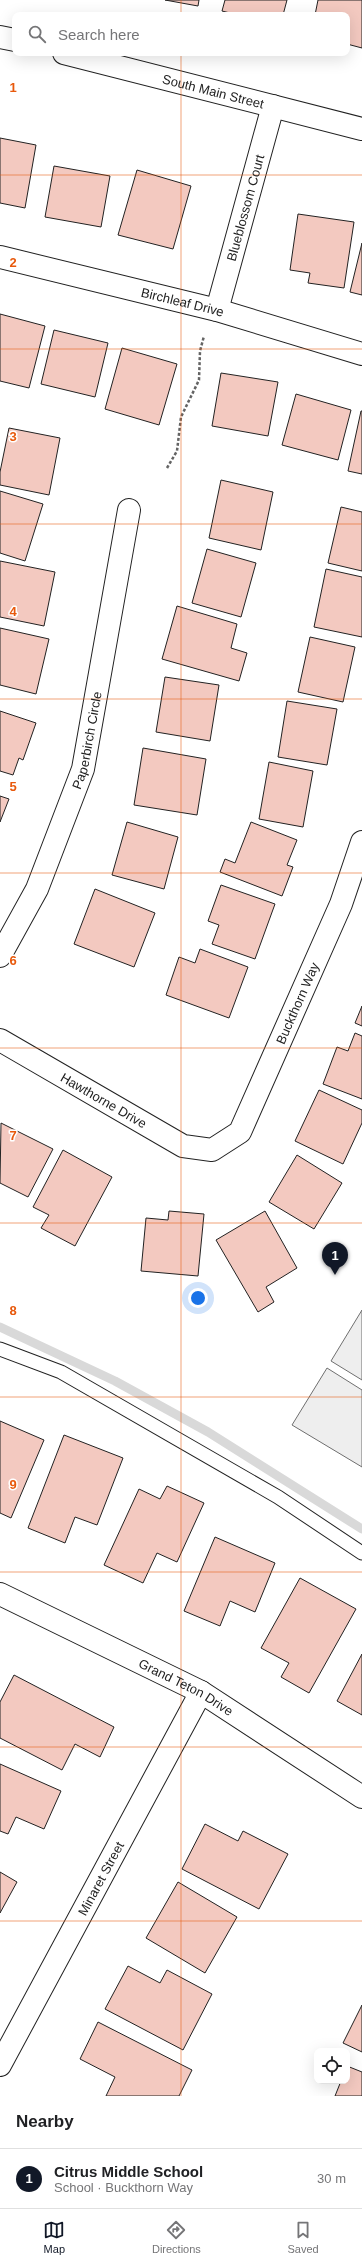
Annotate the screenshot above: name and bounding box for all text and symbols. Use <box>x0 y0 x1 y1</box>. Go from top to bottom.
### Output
search box <box>12 12 350 56</box>
icon: search <box>26 23 48 45</box>
text: Search here <box>58 26 140 43</box>
street label: South Main Street <box>161 71 266 111</box>
text: 1 <box>9 80 17 95</box>
street label: Blueblossom Court <box>223 152 267 263</box>
text: 2 <box>9 255 17 270</box>
street label: Birchleaf Drive <box>140 284 226 319</box>
text: 3 <box>9 429 17 444</box>
text: 4 <box>9 604 17 619</box>
street label: Paperbirch Circle <box>68 690 104 791</box>
text: 5 <box>9 779 17 794</box>
text: 6 <box>9 953 17 968</box>
street label: Buckthorn Way <box>272 960 322 1046</box>
street label: Hawthorne Drive <box>58 1069 150 1131</box>
text: 7 <box>9 1128 17 1143</box>
pin: 1 <box>322 1242 348 1275</box>
your location <box>188 1288 208 1308</box>
text: 8 <box>9 1303 17 1318</box>
text: 9 <box>9 1477 17 1492</box>
street label: Grand Teton Drive <box>136 1655 236 1719</box>
street label: Minaret Street <box>75 1838 127 1918</box>
map controls <box>314 2048 350 2084</box>
button: locate <box>314 2048 350 2084</box>
text: Nearby <box>16 2112 74 2131</box>
text: Citrus Middle School <box>54 2163 203 2180</box>
text: 1 <box>25 2171 33 2186</box>
text: 30 m <box>317 2171 346 2186</box>
text: School · Buckthorn Way <box>54 2180 193 2195</box>
tab: Map <box>43 2219 65 2255</box>
tab: Directions <box>152 2219 201 2255</box>
tab: Saved <box>287 2219 319 2255</box>

